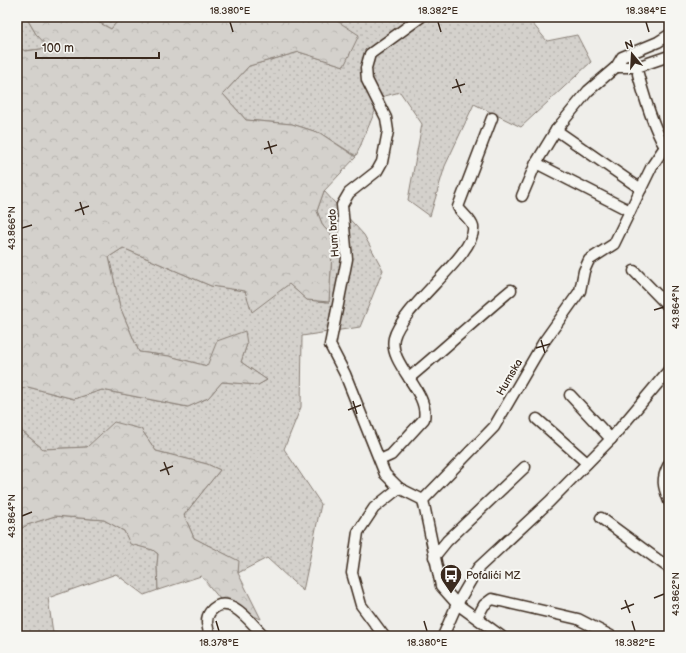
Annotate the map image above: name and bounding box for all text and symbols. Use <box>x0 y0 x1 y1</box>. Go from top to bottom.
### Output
text: 18.380°E <box>210 5 251 17</box>
text: 18.382°E <box>418 5 459 17</box>
text: 18.384°E <box>626 5 667 17</box>
scale bar <box>36 34 159 60</box>
north arrow <box>612 34 652 74</box>
text: N <box>623 38 635 52</box>
text: 100 m <box>42 41 74 56</box>
text: 43.866°N <box>6 206 18 250</box>
street label: Hum brdo <box>325 208 342 258</box>
text: 43.864°N <box>670 285 682 329</box>
street label: Humska <box>494 357 525 398</box>
text: 43.864°N <box>6 494 18 538</box>
bus stop icon: Pofalići MZ <box>438 562 464 595</box>
place label: Pofalići MZ <box>466 569 521 582</box>
text: 43.862°N <box>670 572 682 616</box>
text: 18.378°E <box>199 637 239 649</box>
text: 18.380°E <box>407 637 448 649</box>
text: 18.382°E <box>615 637 656 649</box>

